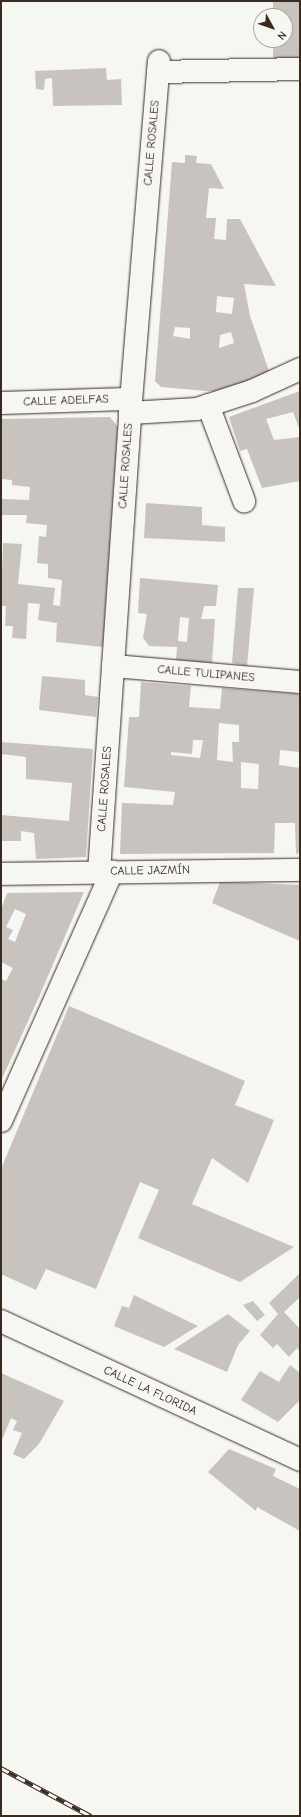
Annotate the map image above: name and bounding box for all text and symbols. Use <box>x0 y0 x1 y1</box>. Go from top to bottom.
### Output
north arrow <box>253 8 293 48</box>
text: N <box>275 28 289 42</box>
street label: CALLE ROSALES <box>141 100 163 186</box>
street label: CALLE ADELFAS <box>23 392 109 410</box>
street label: CALLE ROSALES <box>116 423 136 509</box>
street label: CALLE TULIPANES <box>157 663 255 685</box>
street label: CALLE ROSALES <box>95 746 115 832</box>
street label: CALLE JAZMÍN <box>110 863 190 879</box>
street label: CALLE LA FLORIDA <box>101 1363 199 1419</box>

